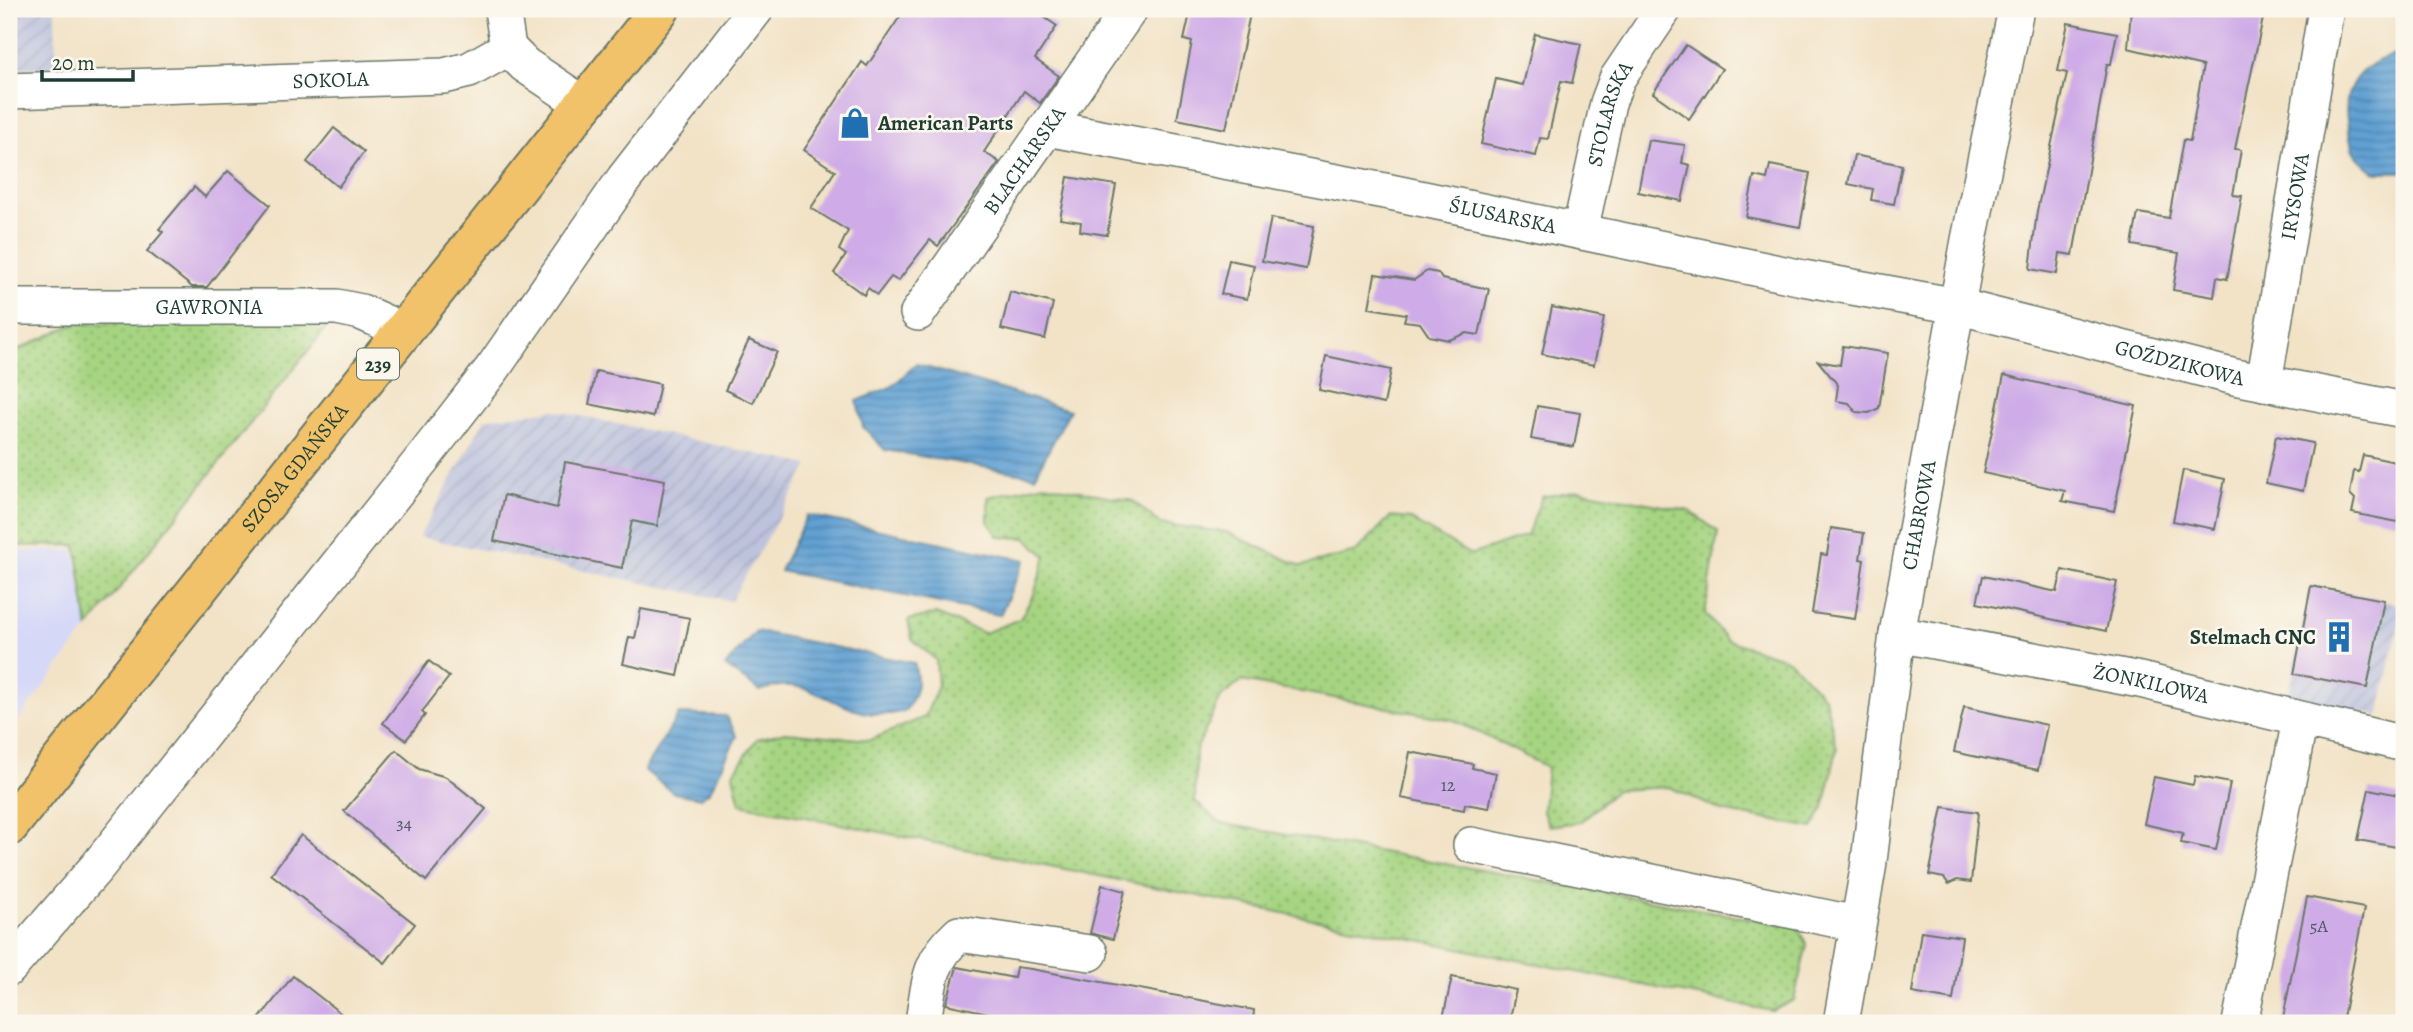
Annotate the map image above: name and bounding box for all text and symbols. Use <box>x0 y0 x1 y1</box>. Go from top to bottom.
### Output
scale bar <box>42 38 133 82</box>
text: 20 m <box>52 49 95 77</box>
street label: STOLARSKA <box>1580 55 1640 169</box>
street label: SOKOLA <box>292 65 370 95</box>
street label: BLACHARSKA <box>977 100 1072 220</box>
shop icon: American Parts <box>838 106 872 140</box>
place label: American Parts <box>877 109 1013 137</box>
street label: IRYSOWA <box>2274 150 2316 242</box>
street label: ŚLUSARSKA <box>1447 191 1559 240</box>
street label: GAWRONIA <box>156 293 263 321</box>
street label: GOŹDZIKOWA <box>2112 333 2247 393</box>
road number: 239 <box>357 348 399 380</box>
street label: SZOSA GDAŃSKA <box>234 397 355 538</box>
street label: CHABROWA <box>1895 457 1943 572</box>
building icon: Stelmach CNC <box>2322 620 2356 654</box>
place label: Stelmach CNC <box>2190 623 2316 651</box>
street label: ŻONKILOWA <box>2091 657 2213 710</box>
house number: 12 <box>1441 773 1456 797</box>
house number: 34 <box>396 811 412 835</box>
house number: 5A <box>2310 914 2329 938</box>

